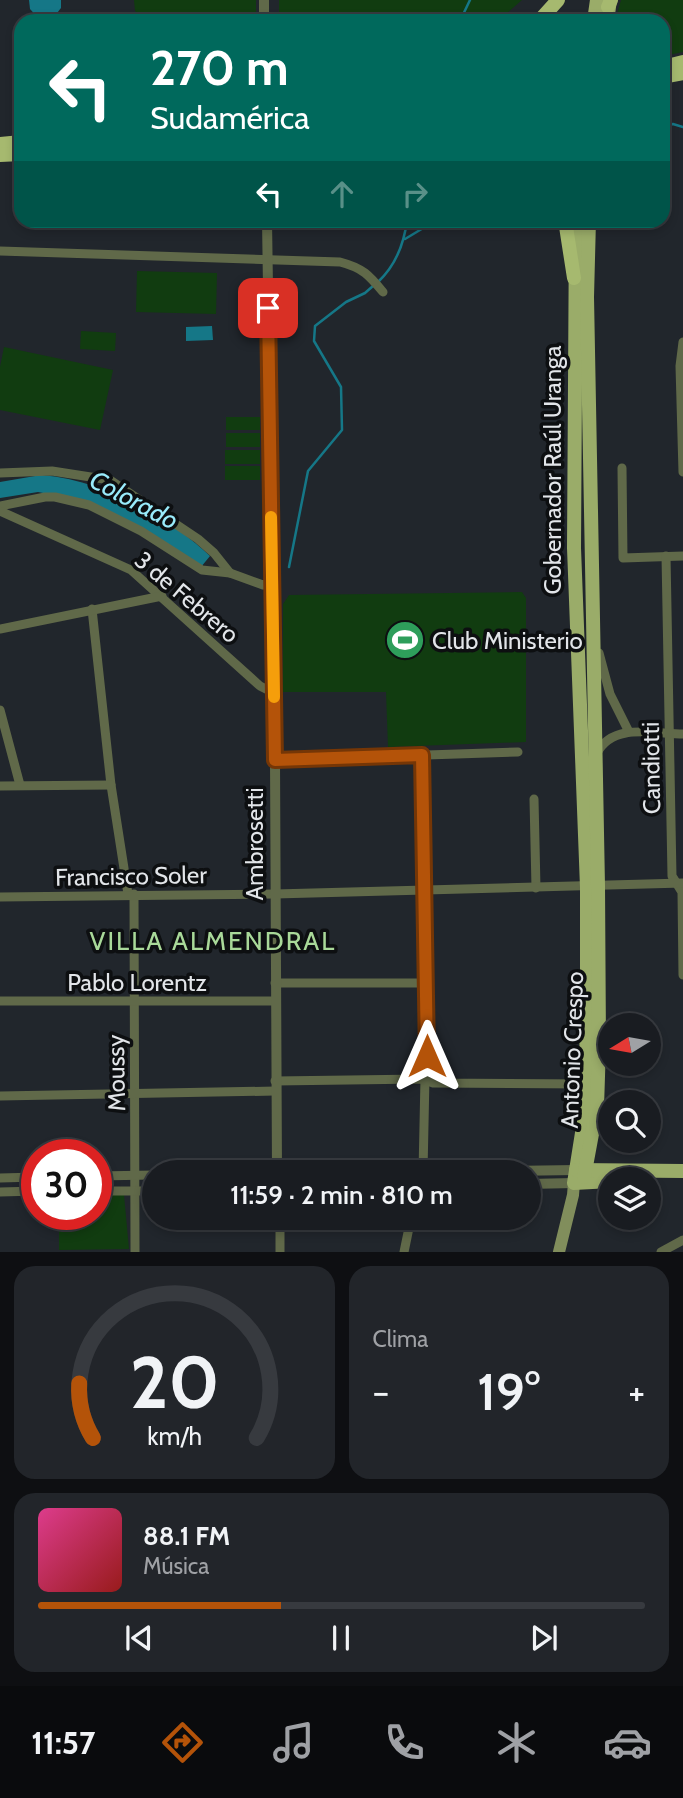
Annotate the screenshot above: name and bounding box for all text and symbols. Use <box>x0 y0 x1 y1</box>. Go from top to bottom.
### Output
text: 270 m <box>150 38 289 97</box>
icon: left <box>35 42 126 133</box>
text: Sudamérica <box>150 98 310 137</box>
icon: left <box>250 175 288 213</box>
icon: ahead <box>323 175 361 213</box>
icon: right <box>396 175 434 213</box>
pin <box>238 278 298 338</box>
icon: arrive <box>249 289 287 327</box>
street label: Gobernador Raúl Uranga <box>538 345 567 595</box>
water label: Colorado <box>84 463 184 537</box>
street label: 3 de Febrero <box>129 545 245 649</box>
sports icon: Club Ministerio <box>384 619 426 661</box>
place label: Club Ministerio <box>432 626 583 655</box>
street label: Candiotti <box>636 722 666 814</box>
street label: Ambrosetti <box>240 787 269 901</box>
street label: Francisco Soler <box>55 860 208 892</box>
district label: VILLA ALMENDRAL <box>90 925 336 957</box>
street label: Pablo Lorentz <box>67 968 207 997</box>
street label: Antonio Crespo <box>555 971 589 1129</box>
north arrow <box>598 1013 662 1076</box>
map controls <box>598 1013 661 1230</box>
position arrow <box>390 1019 464 1093</box>
street label: Moussy <box>101 1034 131 1112</box>
button: search <box>598 1090 661 1153</box>
speed limit sign: 30 <box>21 1139 112 1230</box>
button: layers <box>598 1167 661 1230</box>
text: 11:59 · 2 min · 810 m <box>230 1179 453 1211</box>
text: Clima <box>373 1325 428 1353</box>
text: 20 <box>129 1339 219 1427</box>
text: 19° <box>477 1360 540 1423</box>
text: − <box>373 1368 389 1415</box>
text: + <box>628 1368 645 1415</box>
text: km/h <box>147 1421 202 1451</box>
text: 88.1 FM <box>143 1520 230 1552</box>
text: Música <box>143 1552 209 1580</box>
icon: previous <box>120 1619 158 1657</box>
icon: pause <box>322 1619 360 1657</box>
icon: next <box>525 1619 563 1657</box>
icon: directions <box>158 1718 207 1767</box>
icon: music <box>269 1718 318 1767</box>
icon: phone <box>380 1718 429 1767</box>
icon: climate <box>492 1718 541 1767</box>
icon: car <box>603 1718 652 1767</box>
text: 11:57 <box>31 1723 95 1762</box>

